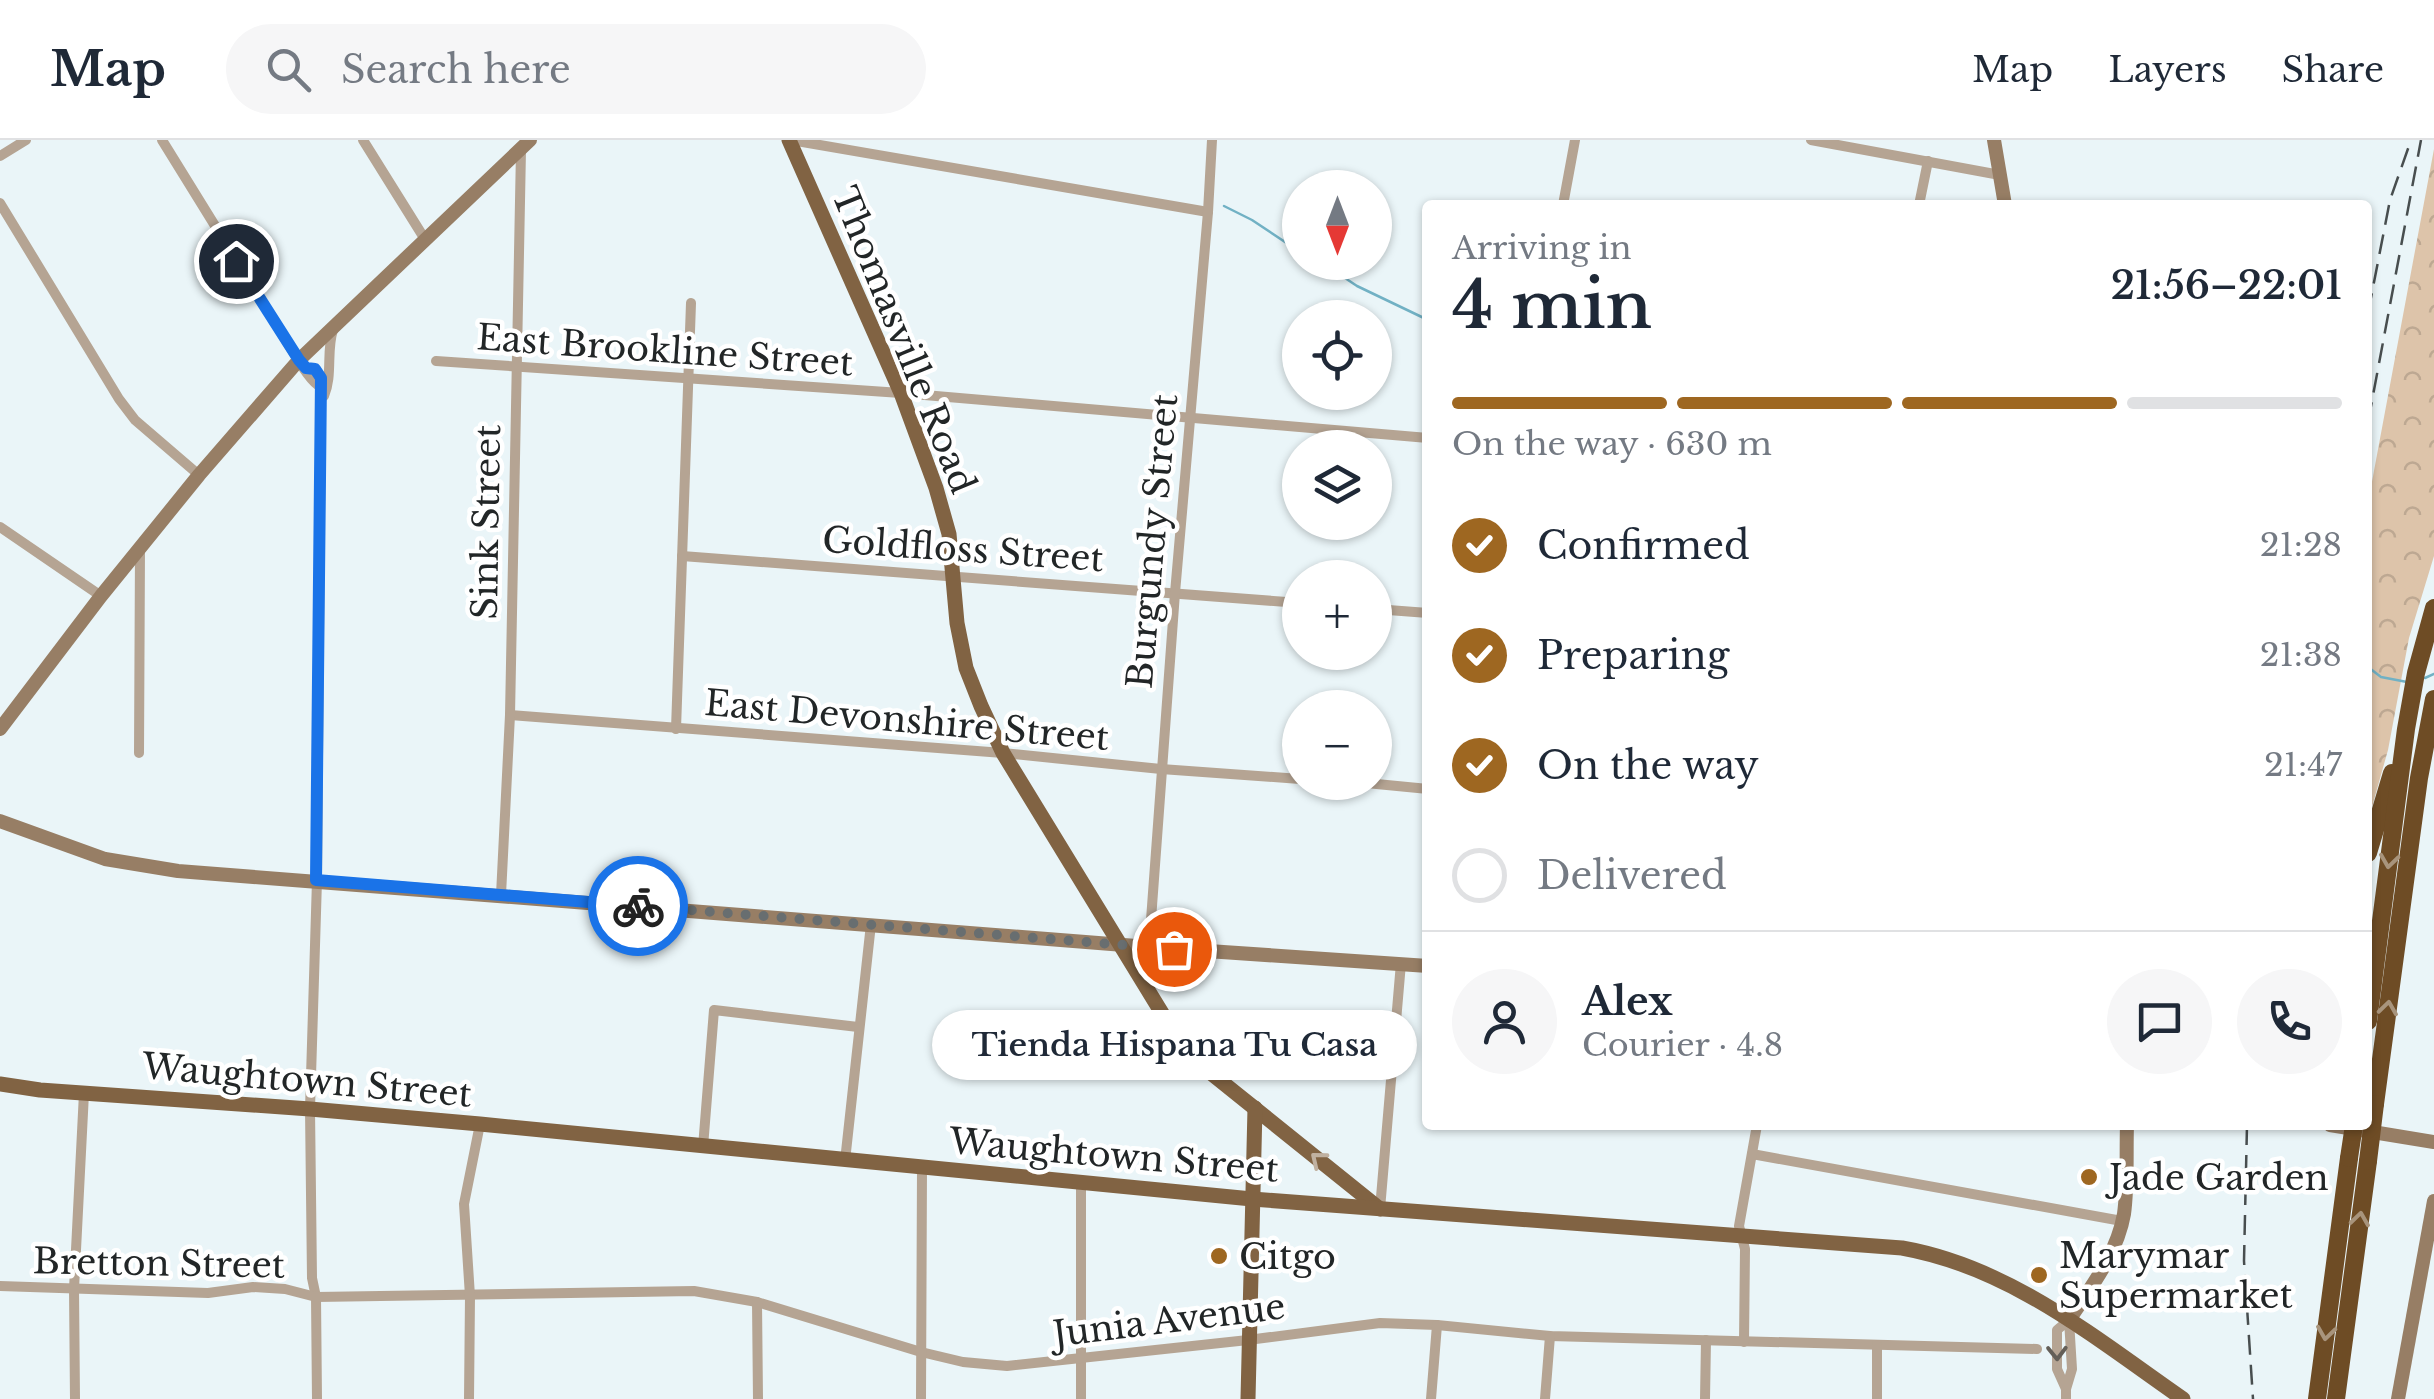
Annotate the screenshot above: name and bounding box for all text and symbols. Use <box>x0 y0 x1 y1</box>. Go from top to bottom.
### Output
search box <box>226 24 926 114</box>
text: Map <box>50 39 166 99</box>
icon: search <box>261 42 316 97</box>
text: Search here <box>341 46 571 93</box>
text: Map <box>1972 48 2053 91</box>
text: Layers <box>2108 48 2227 91</box>
text: Share <box>2282 48 2384 91</box>
north arrow <box>1282 170 1392 280</box>
map controls <box>1282 170 1392 800</box>
street label: Thomasville Road <box>823 180 985 500</box>
pin <box>194 219 279 304</box>
text: Arriving in <box>1452 228 1631 268</box>
icon: home <box>209 234 264 289</box>
text: 21:56–22:01 <box>2111 262 2342 309</box>
text: 4 min <box>1452 265 1652 346</box>
button: locate <box>1282 300 1392 410</box>
street label: East Brookline Street <box>475 315 855 385</box>
street label: Burgundy Street <box>1118 392 1186 690</box>
street label: Sink Street <box>463 424 509 620</box>
text: On the way · 630 m <box>1452 424 1772 464</box>
button: layers <box>1282 430 1392 540</box>
street label: Goldfloss Street <box>821 518 1105 580</box>
icon: check <box>1452 518 1507 573</box>
text: Confirmed <box>1537 522 1750 569</box>
text: 21:28 <box>2260 525 2342 565</box>
button: + <box>1282 560 1392 670</box>
icon: check <box>1452 628 1507 683</box>
text: Preparing <box>1537 632 1729 679</box>
text: 21:38 <box>2260 635 2342 675</box>
street label: East Devonshire Street <box>703 681 1111 759</box>
button: − <box>1282 690 1392 800</box>
icon: check <box>1452 738 1507 793</box>
text: On the way <box>1537 742 1759 789</box>
text: 21:47 <box>2264 745 2342 785</box>
text: Delivered <box>1537 852 1727 899</box>
one-way arrow <box>2379 852 2400 869</box>
courier <box>588 856 688 956</box>
icon: bike <box>611 879 666 934</box>
pin <box>1132 907 1217 992</box>
icon: bag <box>1147 922 1202 977</box>
button: person <box>1452 969 1557 1074</box>
button: chat <box>2107 969 2212 1074</box>
button: phone <box>2237 969 2342 1074</box>
text: Alex <box>1582 978 1673 1025</box>
one-way arrow <box>2377 999 2398 1015</box>
callout: Tienda Hispana Tu Casa <box>932 1009 1416 1079</box>
text: Tienda Hispana Tu Casa <box>972 1025 1377 1065</box>
text: Courier · 4.8 <box>1582 1025 1783 1065</box>
street label: Waughtown Street <box>139 1044 474 1116</box>
street label: Waughtown Street <box>946 1119 1281 1191</box>
one-way arrow <box>1311 1153 1329 1171</box>
place label: Jade Garden <box>2105 1156 2329 1199</box>
marker: Jade Garden <box>2078 1166 2100 1188</box>
one-way arrow <box>2349 1210 2370 1227</box>
place label: Marymar Supermarket <box>2059 1234 2293 1317</box>
place label: Citgo <box>1239 1235 1336 1278</box>
street label: Bretton Street <box>33 1239 285 1287</box>
marker: Citgo <box>1208 1245 1230 1267</box>
marker: Marymar Supermarket <box>2028 1264 2050 1286</box>
street label: Junia Avenue <box>1047 1284 1287 1356</box>
one-way arrow <box>2316 1326 2337 1342</box>
one-way arrow <box>2046 1346 2068 1361</box>

